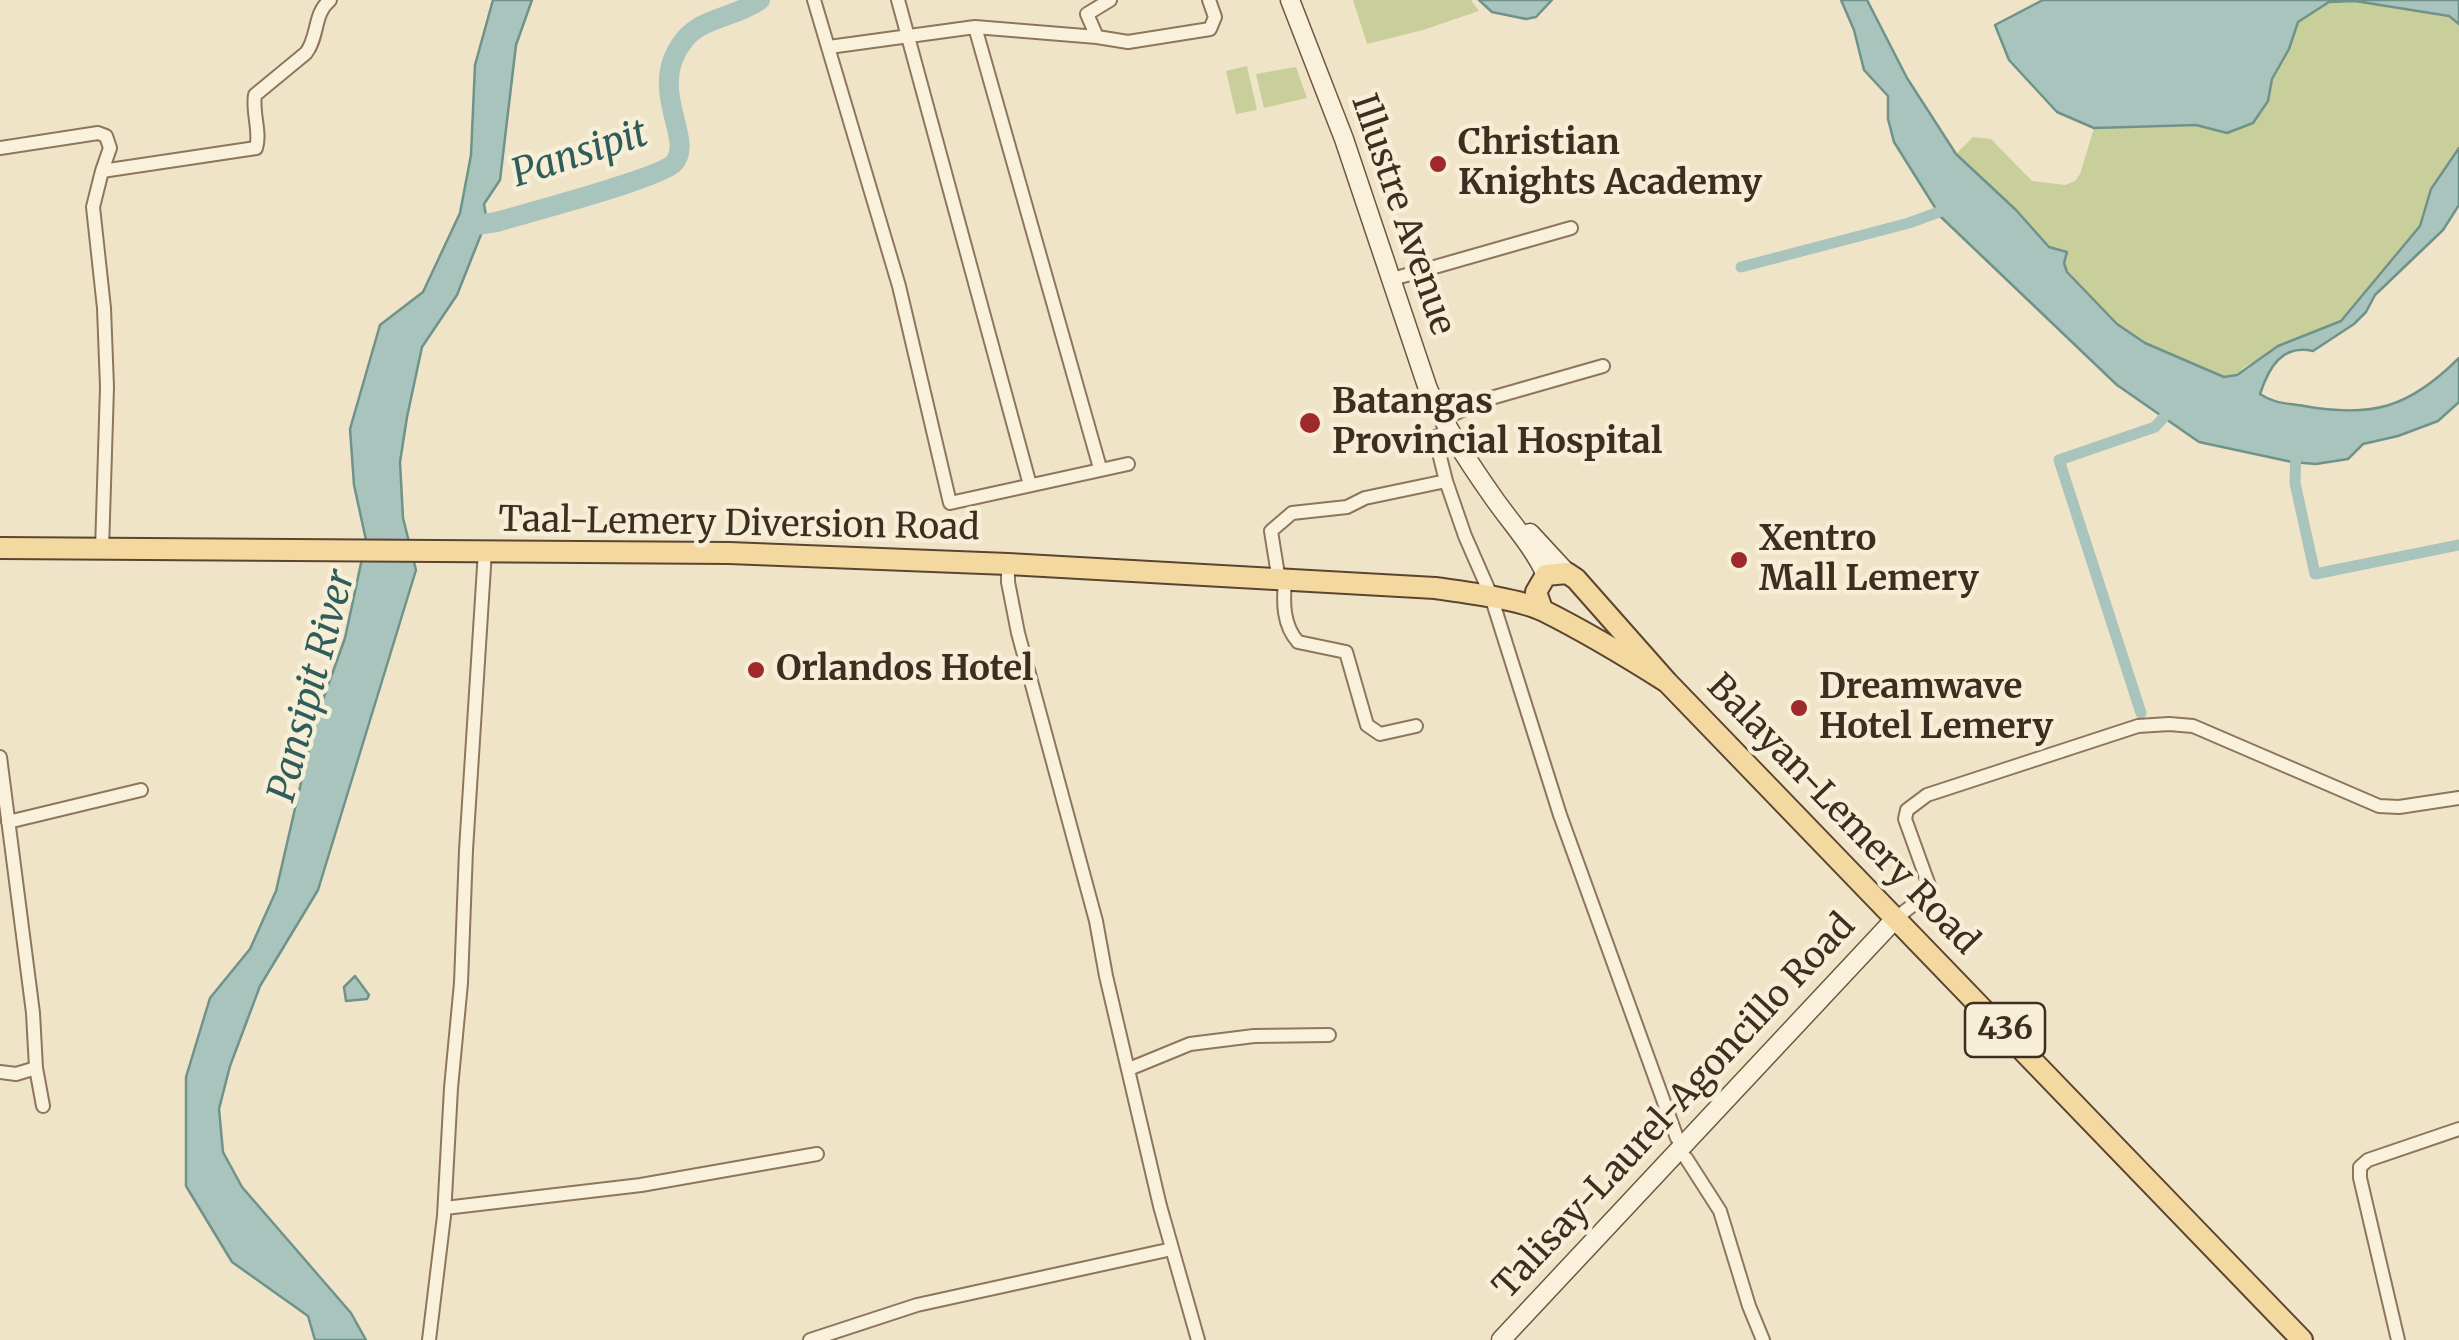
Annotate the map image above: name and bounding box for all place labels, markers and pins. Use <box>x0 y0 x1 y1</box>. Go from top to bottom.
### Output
place label: Christian Knights Academy <box>1458 123 1762 205</box>
marker: Christian Knights Academy <box>1427 153 1449 175</box>
place label: Batangas Provincial Hospital <box>1332 382 1662 464</box>
marker: Batangas Provincial Hospital <box>1297 410 1323 436</box>
place label: Xentro Mall Lemery <box>1759 519 1979 601</box>
marker: Xentro Mall Lemery <box>1728 549 1750 571</box>
place label: Orlandos Hotel <box>776 649 1033 691</box>
marker: Orlandos Hotel <box>745 659 767 681</box>
place label: Dreamwave Hotel Lemery <box>1819 667 2053 749</box>
marker: Dreamwave Hotel Lemery <box>1788 697 1810 719</box>

